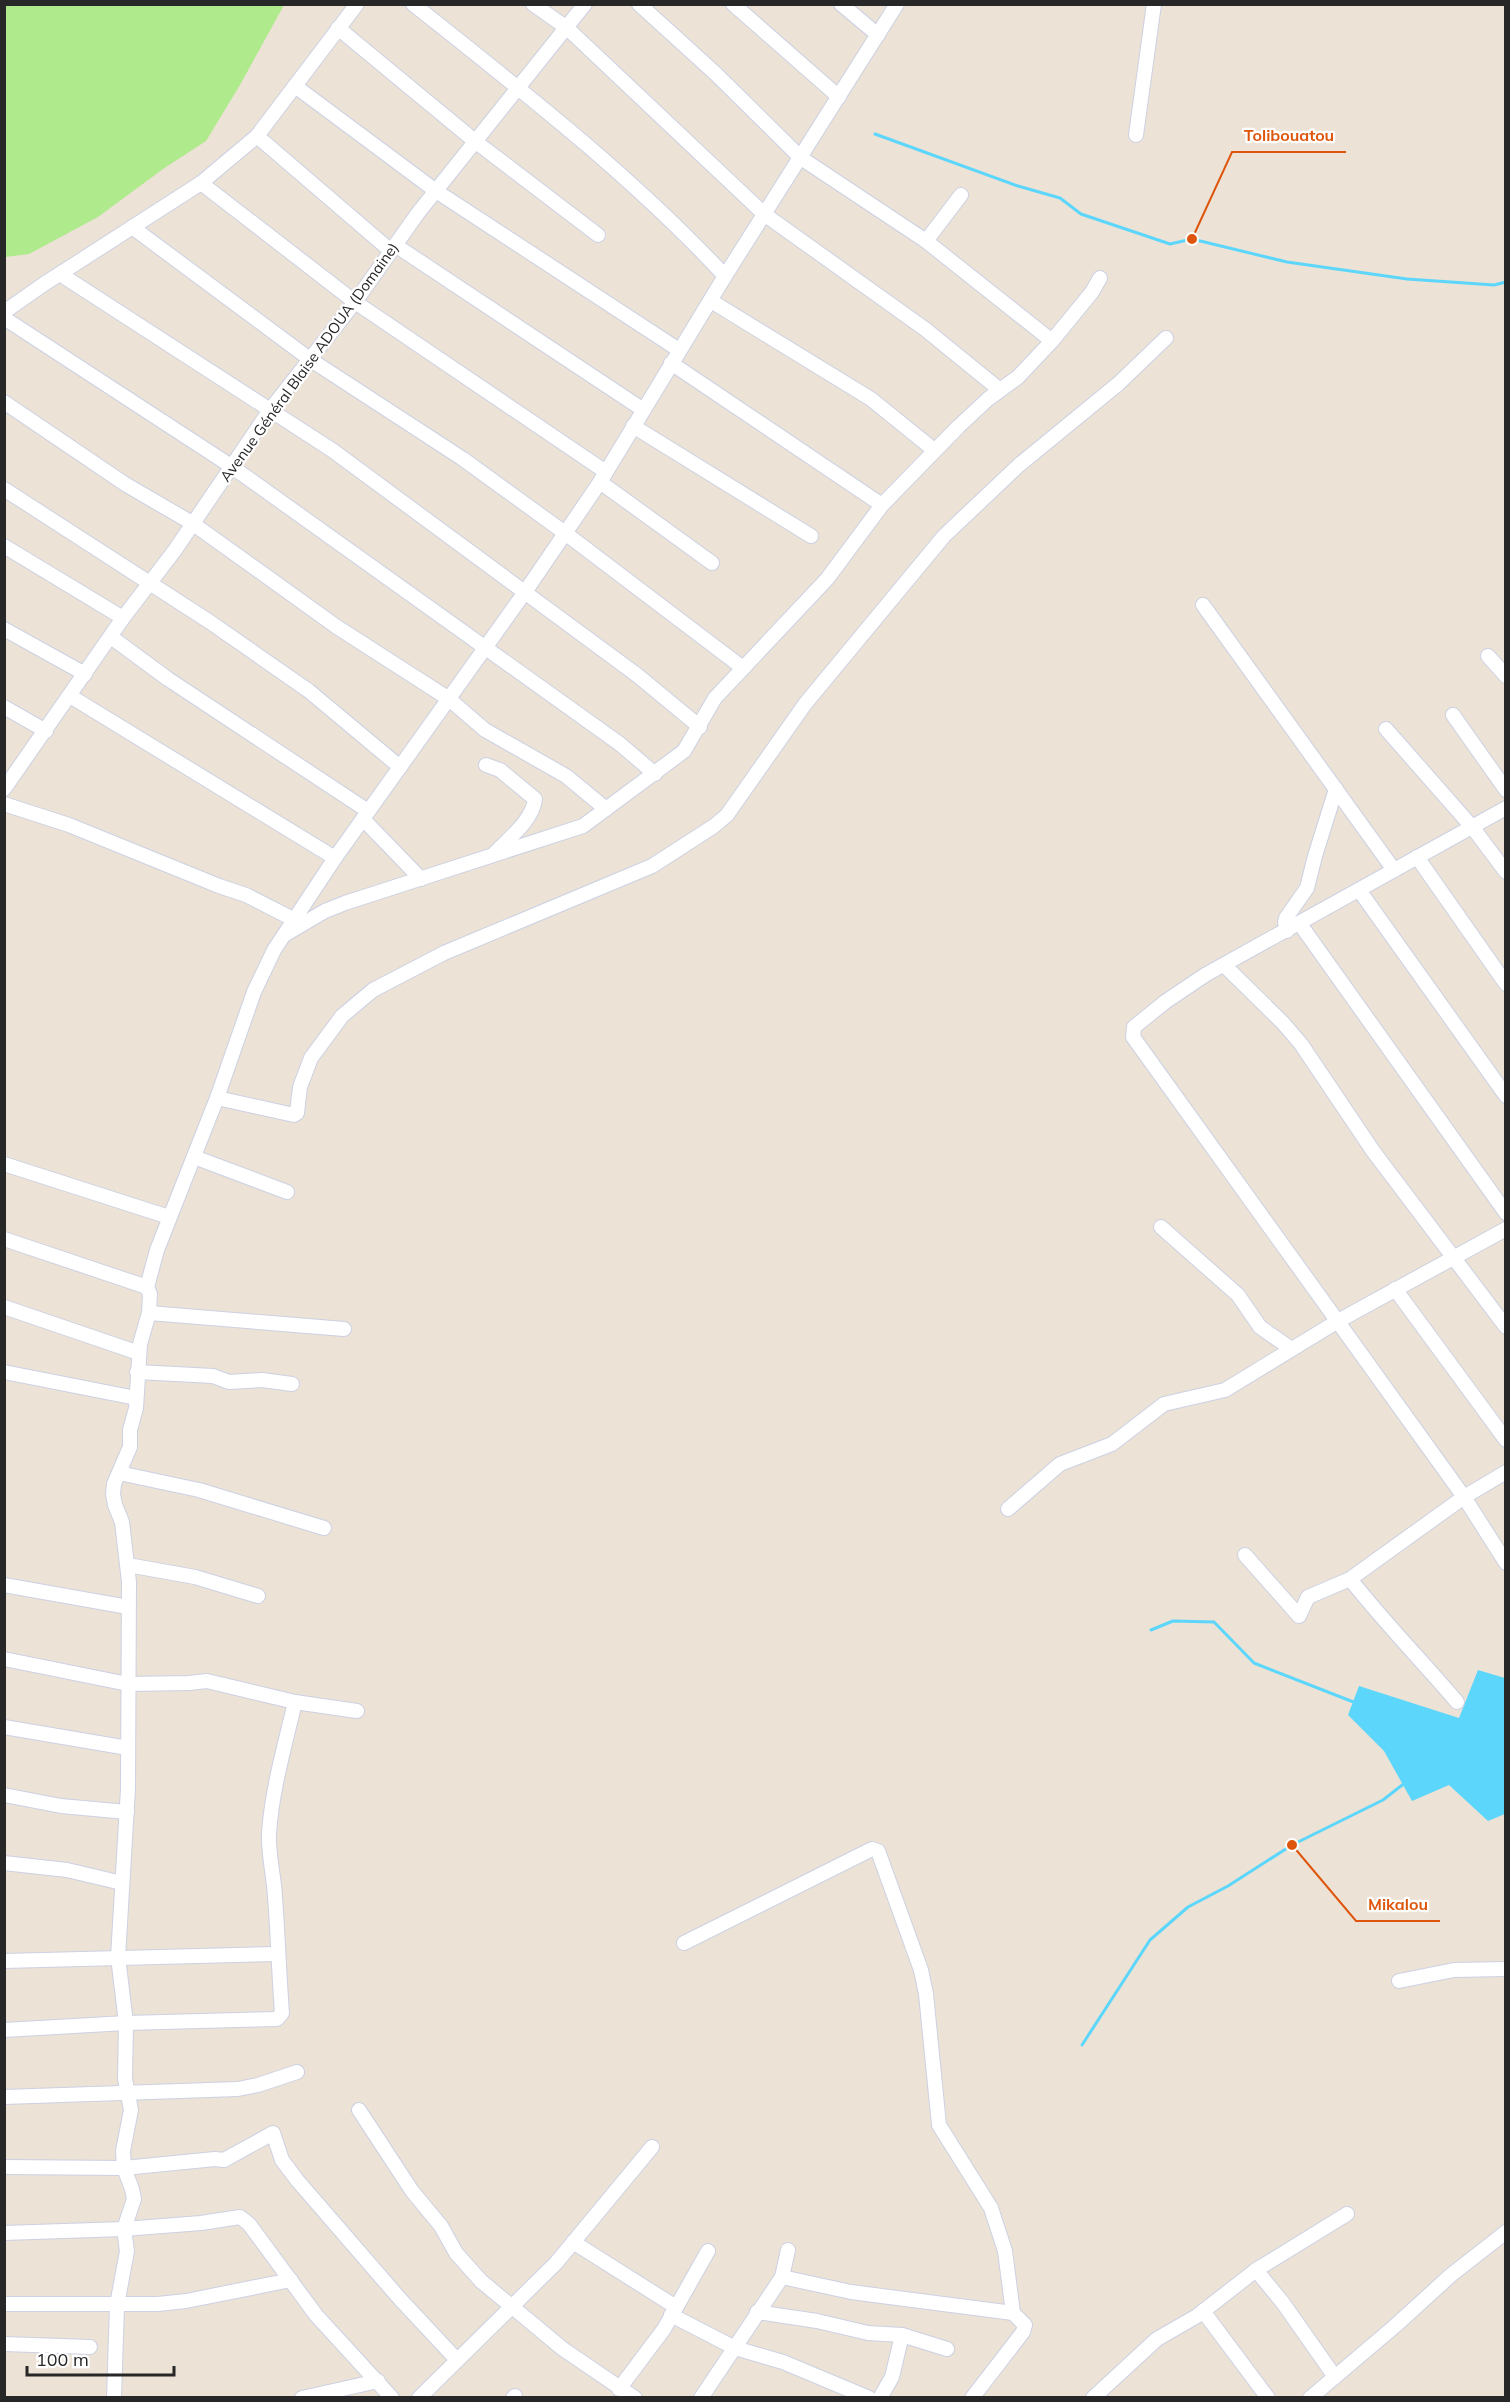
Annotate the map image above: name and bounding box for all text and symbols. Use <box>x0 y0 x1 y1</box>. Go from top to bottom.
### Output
callout: Tolibouatou <box>1232 118 1346 152</box>
text: Tolibouatou <box>1244 125 1334 145</box>
street label: Avenue Général Blaise ADOUA (Domaine) <box>216 239 402 485</box>
callout: Mikalou <box>1356 1887 1440 1921</box>
text: Mikalou <box>1368 1894 1428 1914</box>
scale bar <box>27 2339 174 2377</box>
text: 100 m <box>36 2348 89 2371</box>

